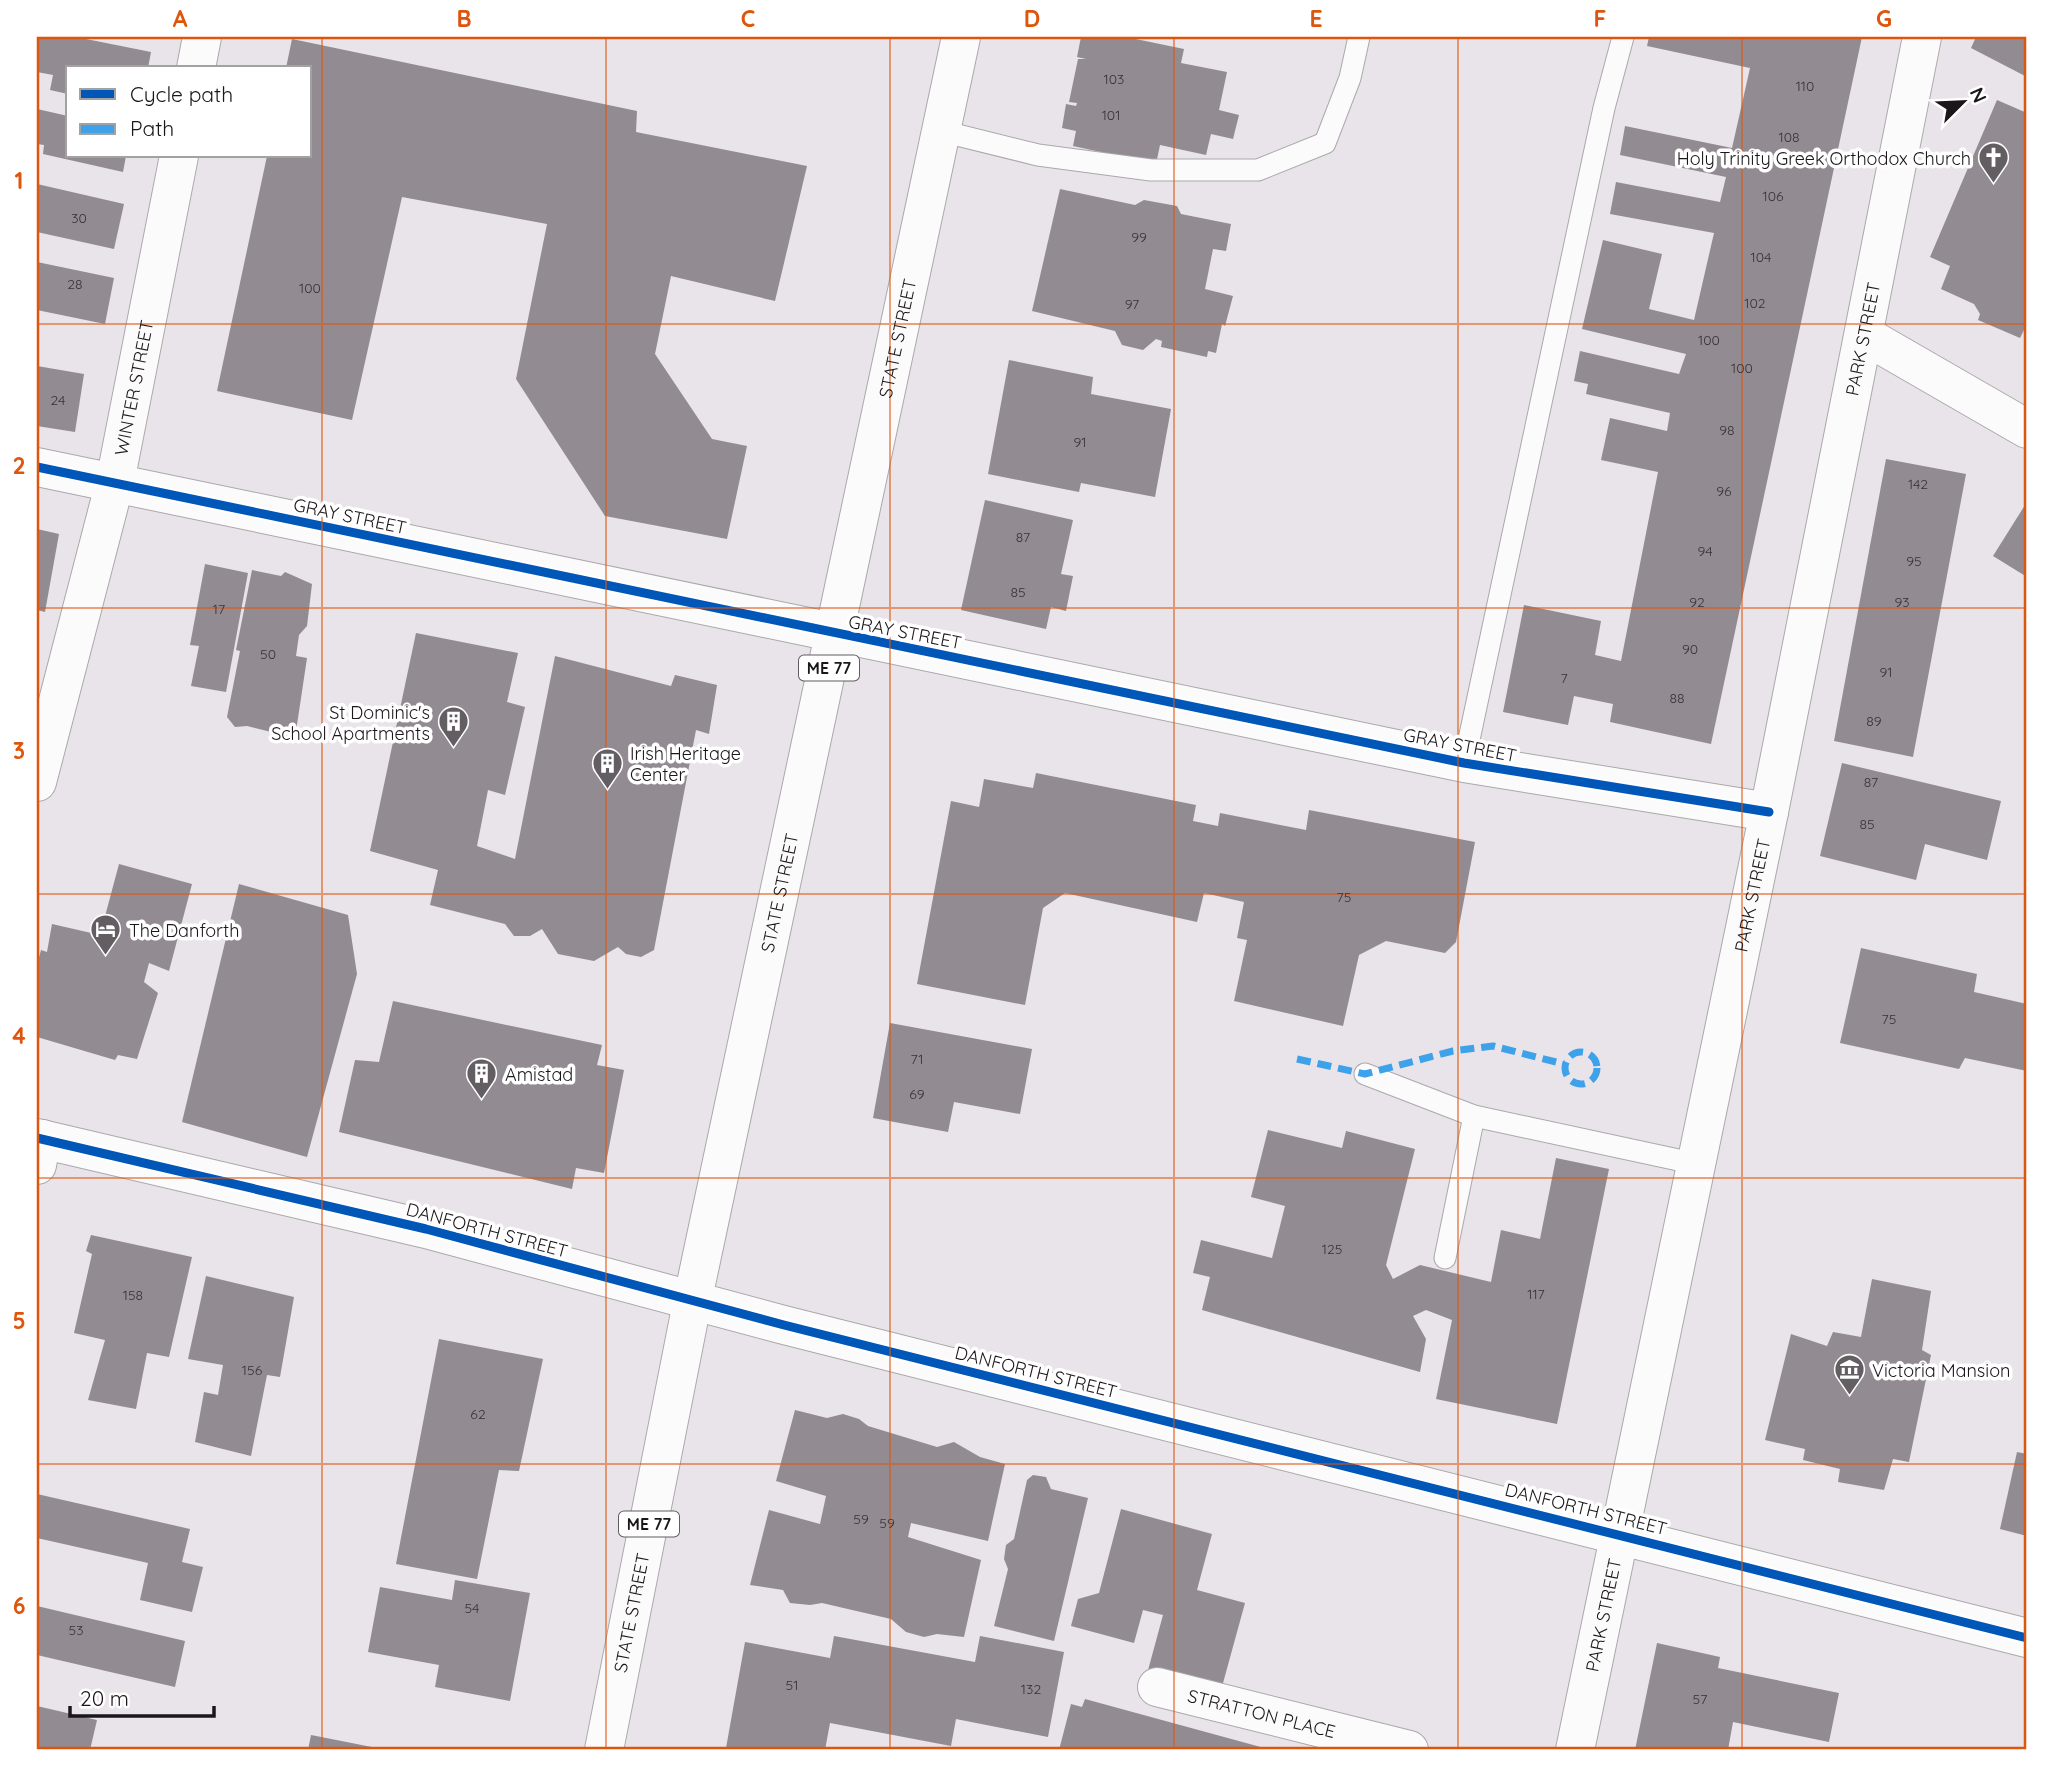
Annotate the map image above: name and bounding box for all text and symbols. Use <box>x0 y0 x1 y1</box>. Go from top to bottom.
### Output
text: A <box>173 4 188 33</box>
text: B <box>456 4 472 33</box>
text: C <box>741 4 755 33</box>
text: D <box>1024 4 1040 33</box>
text: E <box>1309 4 1323 33</box>
text: F <box>1594 4 1606 33</box>
text: G <box>1876 4 1892 33</box>
legend <box>66 66 312 158</box>
north arrow <box>1927 66 1997 136</box>
house number: 103 <box>1104 70 1124 88</box>
house number: 110 <box>1796 77 1814 95</box>
text: Cycle path <box>130 81 233 107</box>
text: N <box>1965 84 1992 106</box>
house number: 101 <box>1102 106 1120 124</box>
text: Path <box>130 115 174 141</box>
house number: 108 <box>1778 128 1800 146</box>
church icon: Holy Trinity Greek Orthodox Church <box>1977 141 2011 185</box>
place label: Holy Trinity Greek Orthodox Church <box>1677 147 1971 170</box>
text: 1 <box>15 166 23 195</box>
house number: 106 <box>1762 187 1784 205</box>
house number: 30 <box>71 209 87 227</box>
house number: 99 <box>1131 228 1147 246</box>
house number: 104 <box>1751 248 1771 266</box>
house number: 28 <box>67 275 83 293</box>
street label: STATE STREET <box>873 276 921 400</box>
house number: 100 <box>299 279 321 297</box>
street label: PARK STREET <box>1840 280 1885 398</box>
house number: 102 <box>1744 294 1766 312</box>
house number: 97 <box>1125 295 1139 313</box>
street label: WINTER STREET <box>109 318 158 457</box>
house number: 100 <box>1698 331 1720 349</box>
house number: 100 <box>1731 359 1753 377</box>
house number: 24 <box>51 391 65 409</box>
house number: 98 <box>1719 421 1735 439</box>
house number: 91 <box>1073 433 1087 451</box>
text: 2 <box>12 451 26 480</box>
house number: 142 <box>1908 475 1928 493</box>
house number: 96 <box>1716 482 1732 500</box>
street label: GRAY STREET <box>291 493 409 539</box>
house number: 87 <box>1016 528 1030 546</box>
house number: 94 <box>1697 542 1713 560</box>
house number: 95 <box>1906 552 1922 570</box>
house number: 85 <box>1010 583 1026 601</box>
house number: 92 <box>1689 593 1705 611</box>
house number: 93 <box>1894 593 1910 611</box>
house number: 17 <box>213 600 225 618</box>
street label: GRAY STREET <box>846 610 964 654</box>
house number: 90 <box>1682 640 1698 658</box>
house number: 50 <box>260 645 276 663</box>
road number: ME 77 <box>799 656 859 680</box>
house number: 91 <box>1879 663 1893 681</box>
house number: 7 <box>1560 669 1568 687</box>
house number: 88 <box>1669 689 1685 707</box>
place label: St Dominic's School Apartments <box>271 701 430 745</box>
building icon: St Dominic's School Apartments <box>436 705 470 749</box>
house number: 89 <box>1866 712 1882 730</box>
street label: GRAY STREET <box>1401 723 1519 767</box>
text: 3 <box>13 736 25 765</box>
place label: Irish Heritage Center <box>630 742 741 786</box>
building icon: Irish Heritage Center <box>590 746 624 790</box>
house number: 87 <box>1864 773 1878 791</box>
house number: 85 <box>1859 815 1875 833</box>
street label: STATE STREET <box>755 831 803 954</box>
street label: PARK STREET <box>1729 836 1775 954</box>
house number: 75 <box>1337 888 1351 906</box>
hotel icon: The Danforth <box>89 913 123 957</box>
place label: The Danforth <box>129 919 239 942</box>
house number: 75 <box>1882 1010 1896 1028</box>
text: 4 <box>12 1021 26 1050</box>
house number: 71 <box>910 1050 924 1068</box>
building icon: Amistad <box>465 1057 499 1101</box>
place label: Amistad <box>505 1063 573 1086</box>
house number: 69 <box>909 1085 925 1103</box>
street label: DANFORTH STREET <box>404 1197 570 1263</box>
house number: 125 <box>1322 1240 1342 1258</box>
house number: 117 <box>1527 1285 1545 1303</box>
house number: 158 <box>123 1286 143 1304</box>
text: 5 <box>12 1306 26 1335</box>
street label: DANFORTH STREET <box>953 1341 1120 1403</box>
museum icon: Victoria Mansion <box>1832 1353 1866 1397</box>
place label: Victoria Mansion <box>1872 1359 2010 1382</box>
house number: 156 <box>242 1361 263 1379</box>
house number: 62 <box>470 1405 486 1423</box>
street label: DANFORTH STREET <box>1503 1478 1670 1540</box>
house number: 59 <box>853 1510 869 1528</box>
road number: ME 77 <box>619 1512 679 1536</box>
house number: 59 <box>879 1514 895 1532</box>
street label: STATE STREET <box>608 1551 654 1674</box>
street label: PARK STREET <box>1580 1556 1626 1674</box>
text: 6 <box>13 1591 25 1620</box>
house number: 54 <box>464 1599 480 1617</box>
house number: 53 <box>69 1621 83 1639</box>
scale bar <box>70 1675 214 1719</box>
house number: 51 <box>786 1676 798 1694</box>
house number: 132 <box>1021 1680 1041 1698</box>
street label: STRATTON PLACE <box>1186 1684 1338 1743</box>
text: 20 m <box>80 1685 129 1711</box>
house number: 57 <box>1693 1690 1707 1708</box>

